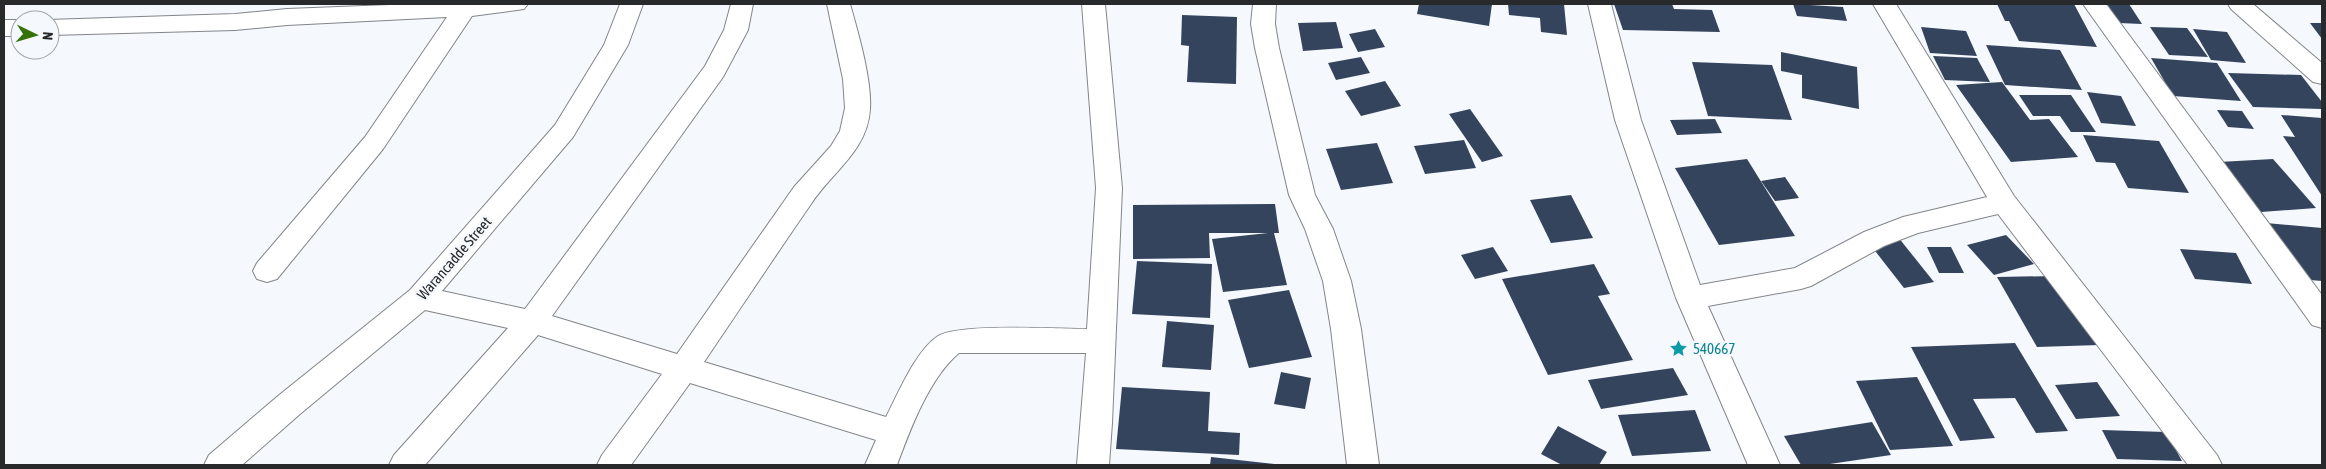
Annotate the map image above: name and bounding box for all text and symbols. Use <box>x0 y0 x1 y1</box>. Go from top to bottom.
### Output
north arrow <box>10 10 60 60</box>
text: N <box>40 31 56 41</box>
street label: Warancadde Street <box>413 213 495 303</box>
place icon: 540667 <box>1669 338 1689 358</box>
place label: 540667 <box>1693 340 1735 357</box>

